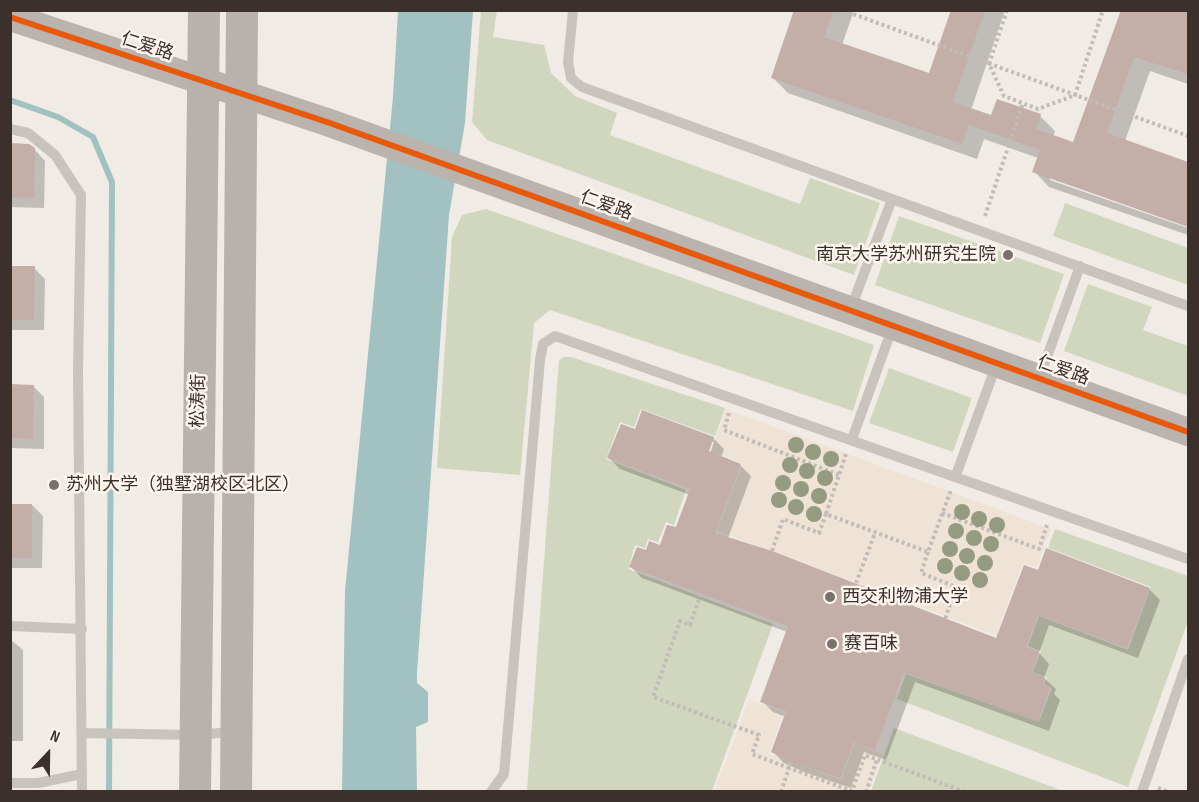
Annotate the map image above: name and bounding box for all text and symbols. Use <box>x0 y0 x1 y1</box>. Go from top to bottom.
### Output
street label: 仁爱路 <box>118 28 176 66</box>
street label: 仁爱路 <box>577 187 635 225</box>
place label: 南京大学苏州研究生院 <box>816 244 996 266</box>
marker: 南京大学苏州研究生院 <box>1001 248 1015 262</box>
street label: 仁爱路 <box>1034 352 1092 390</box>
street label: 松涛街 <box>188 374 210 428</box>
place label: 苏州大学（独墅湖校区北区） <box>66 474 300 496</box>
marker: 苏州大学（独墅湖校区北区） <box>47 478 61 492</box>
place label: 西交利物浦大学 <box>842 586 968 608</box>
marker: 西交利物浦大学 <box>823 590 837 604</box>
place label: 赛百味 <box>844 633 898 655</box>
marker: 赛百味 <box>825 637 839 651</box>
north arrow <box>18 724 78 784</box>
text: N <box>47 726 62 747</box>

